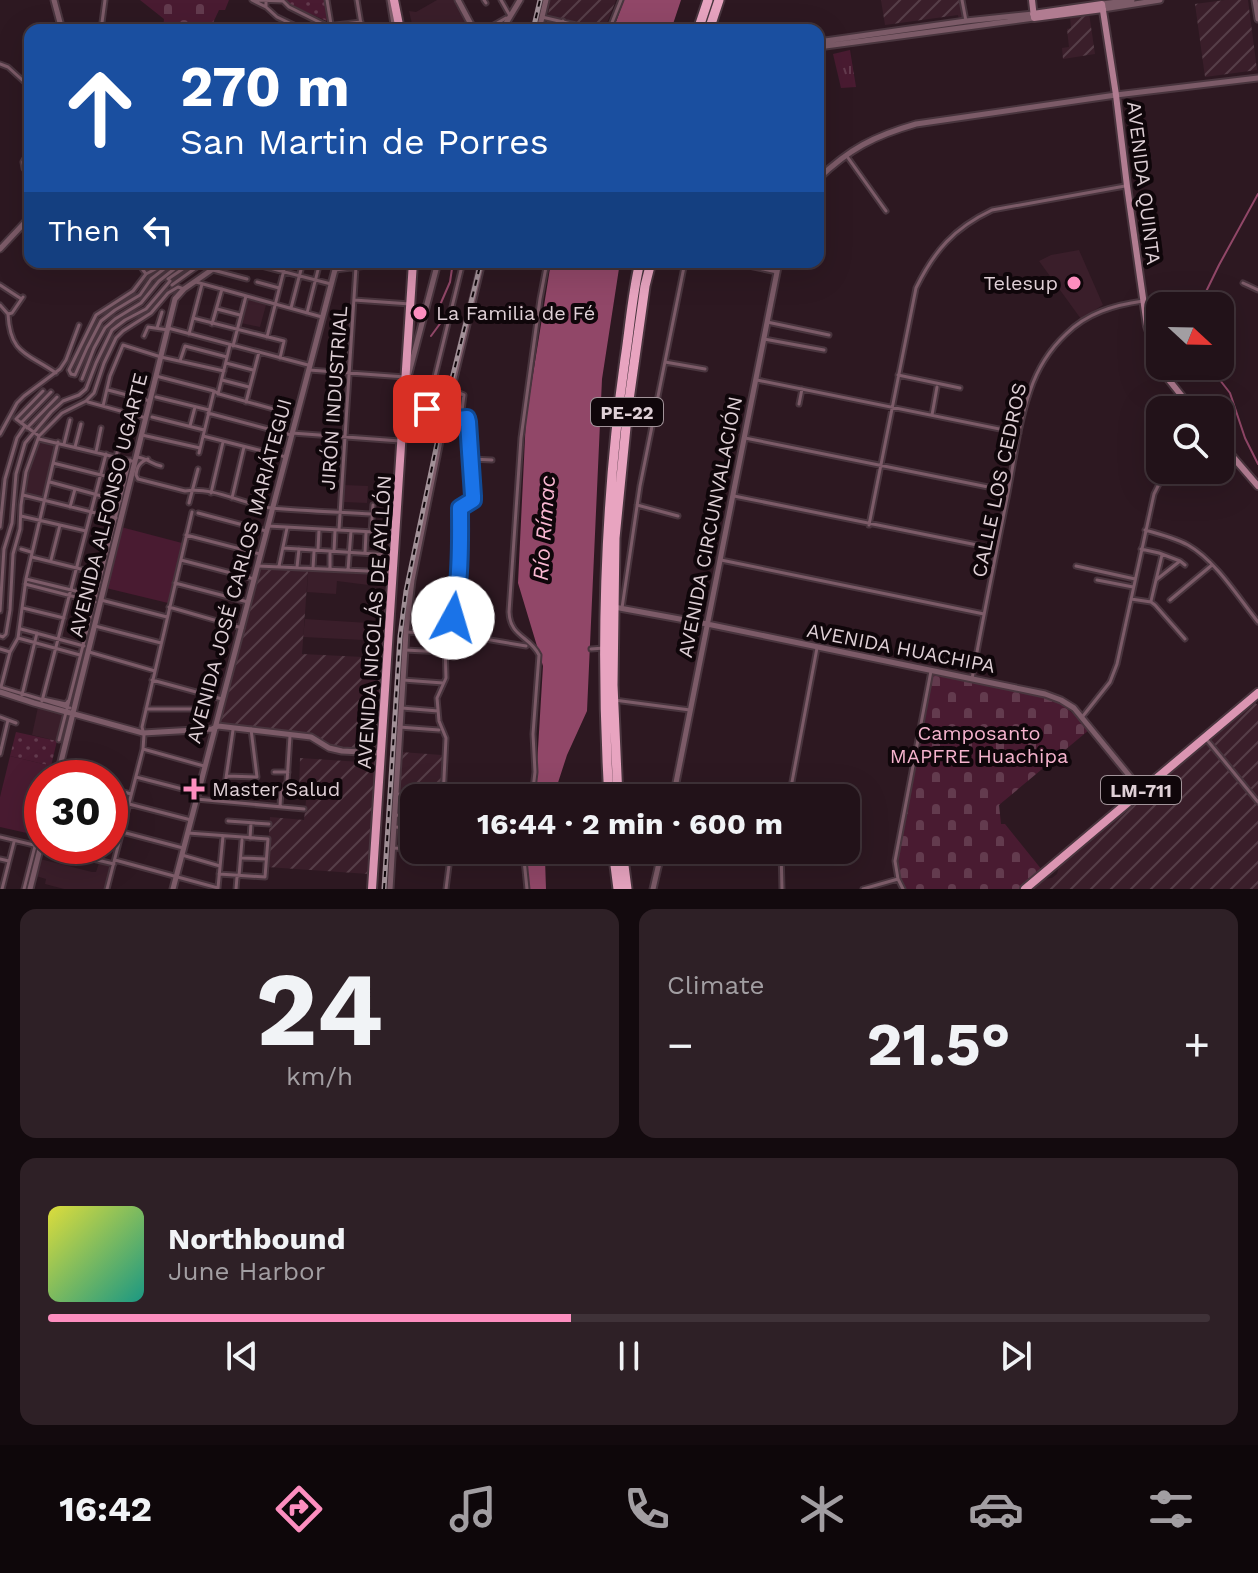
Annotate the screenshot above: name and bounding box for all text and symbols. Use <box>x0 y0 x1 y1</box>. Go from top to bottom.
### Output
text: 270 m <box>180 54 350 120</box>
icon: ahead <box>48 56 152 160</box>
street label: AVENIDA QUINTA <box>1122 100 1166 266</box>
text: San Martin de Porres <box>180 121 549 163</box>
icon: left <box>136 208 180 252</box>
text: Then <box>48 213 120 248</box>
place label: Telesup <box>984 271 1058 295</box>
marker: Telesup <box>1065 274 1083 292</box>
north arrow <box>1146 292 1234 380</box>
map controls <box>1146 292 1234 484</box>
place label: La Familia de Fé <box>436 301 595 325</box>
marker: La Familia de Fé <box>411 304 429 322</box>
street label: JIRÓN INDUSTRIAL <box>316 305 352 491</box>
street label: AVENIDA ALFONSO UGARTE <box>63 370 153 640</box>
pin <box>393 375 461 443</box>
street label: CALLE LOS CEDROS <box>967 380 1031 580</box>
icon: arrive <box>405 387 449 431</box>
street label: AVENIDA CIRCUNVALACIÓN <box>673 394 747 660</box>
street label: AVENIDA JOSÉ CARLOS MARIÁTEGUI <box>181 396 297 746</box>
button: search <box>1146 396 1234 484</box>
road number: PE-22 <box>591 398 663 426</box>
street label: AVENIDA NICOLÁS DE AYLLÓN <box>352 474 396 770</box>
water label: Río Rímac <box>528 474 560 581</box>
position arrow <box>411 576 495 660</box>
street label: AVENIDA HUACHIPA <box>805 618 997 678</box>
park label: Camposanto MAPFRE Huachipa <box>890 721 1068 768</box>
speed limit sign: 30 <box>24 760 128 864</box>
road number: LM-711 <box>1101 776 1181 804</box>
place label: Master Salud <box>212 777 340 801</box>
marker: Master Salud <box>183 778 205 800</box>
text: 16:44 · 2 min · 600 m <box>477 806 783 841</box>
text: 24 <box>256 948 383 1070</box>
text: Climate <box>667 970 765 1000</box>
text: 21.5° <box>867 1009 1010 1080</box>
text: − <box>667 1019 694 1071</box>
text: + <box>1183 1019 1210 1071</box>
text: km/h <box>286 1061 353 1091</box>
text: Northbound <box>168 1221 345 1256</box>
text: June Harbor <box>168 1256 325 1286</box>
icon: previous <box>220 1334 264 1378</box>
icon: pause <box>607 1334 651 1378</box>
icon: next <box>994 1334 1038 1378</box>
icon: directions <box>271 1481 327 1537</box>
icon: music <box>445 1481 501 1537</box>
icon: phone <box>619 1481 675 1537</box>
icon: climate <box>794 1481 850 1537</box>
icon: car <box>968 1481 1024 1537</box>
icon: filters <box>1143 1481 1199 1537</box>
text: 16:42 <box>59 1488 152 1530</box>

